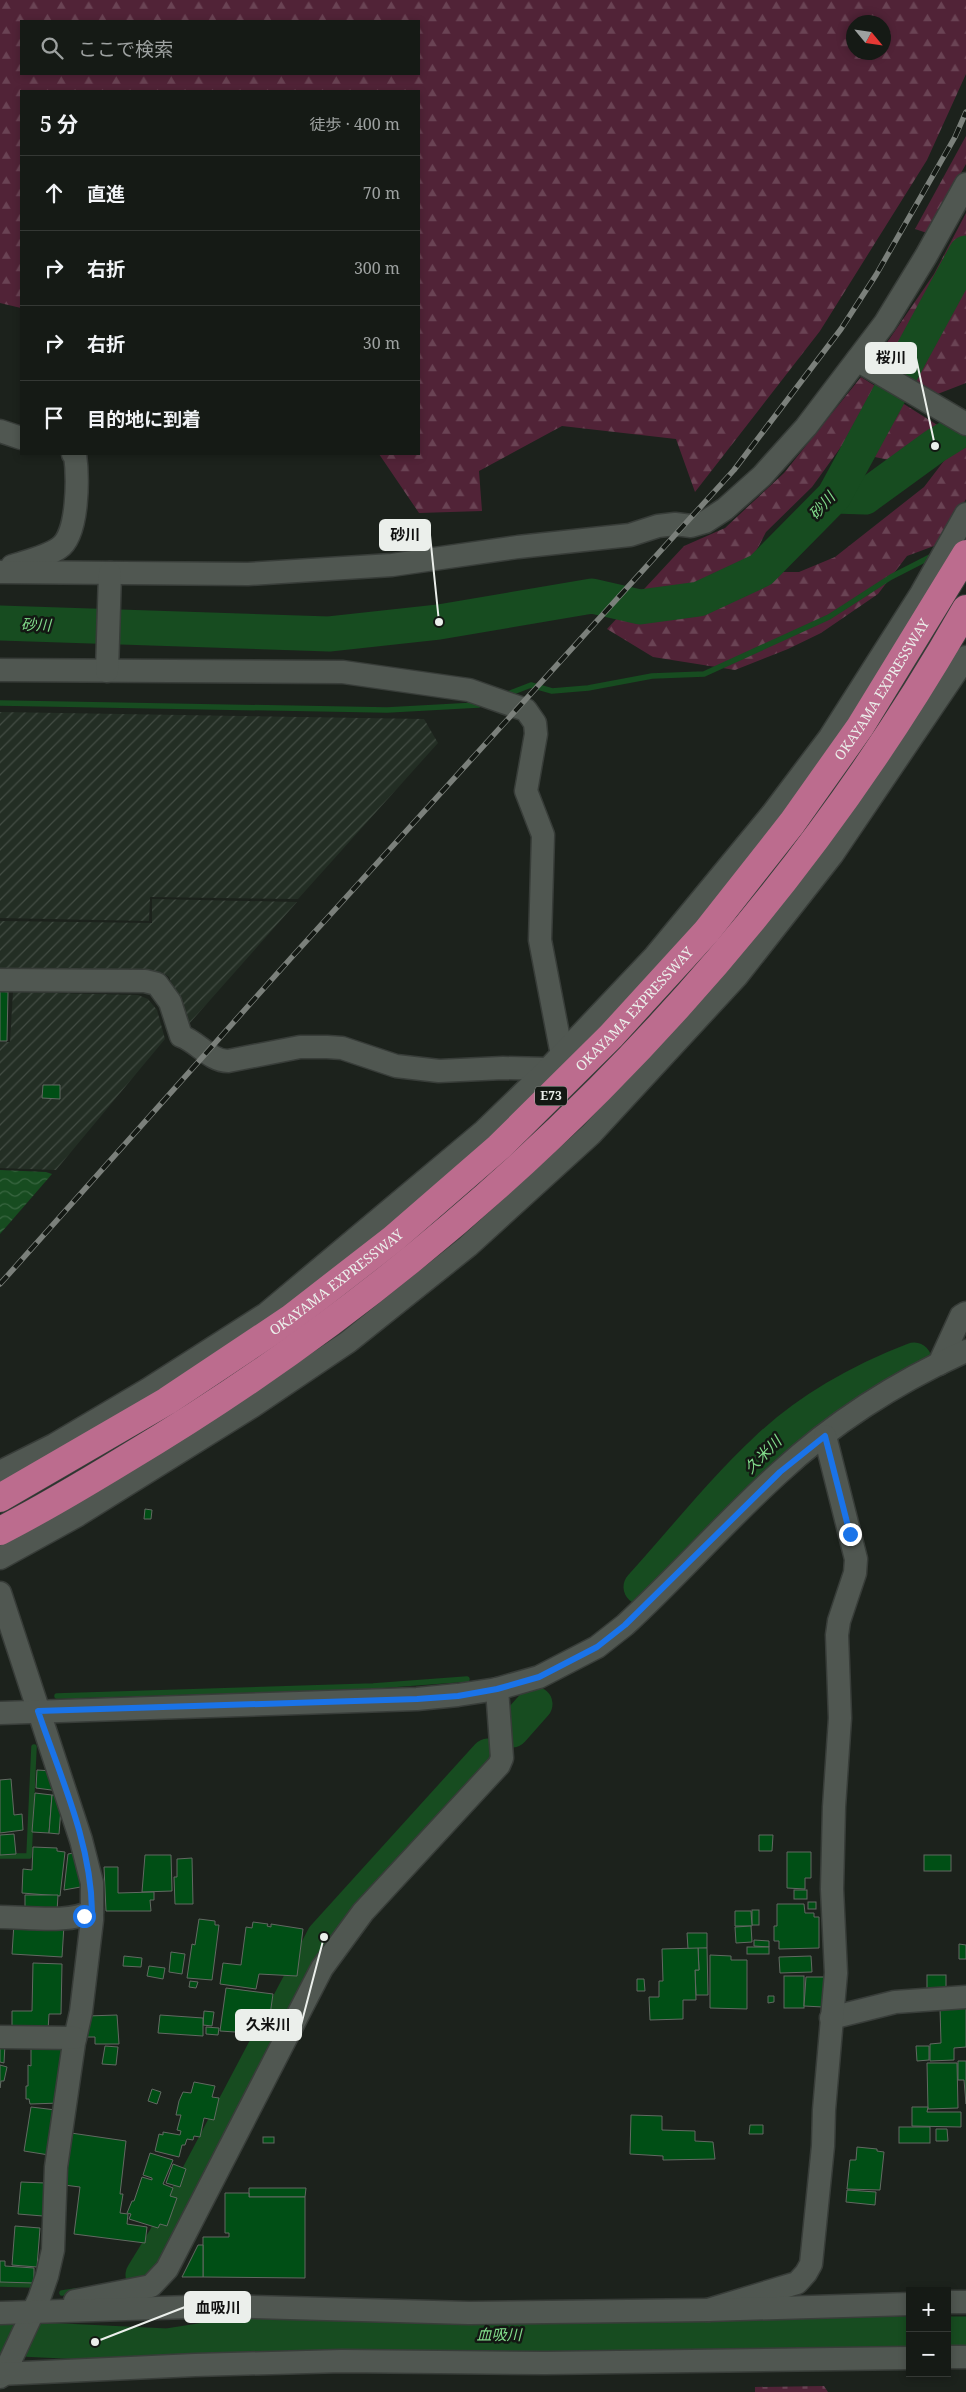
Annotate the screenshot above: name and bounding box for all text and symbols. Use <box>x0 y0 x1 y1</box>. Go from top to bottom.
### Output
north arrow <box>846 15 891 60</box>
search box <box>20 20 420 75</box>
icon: search <box>38 34 66 62</box>
text: ここで検索 <box>78 36 173 62</box>
text: 5 分 <box>40 110 78 138</box>
text: 徒歩 · 400 m <box>310 113 400 135</box>
icon: ahead <box>40 179 68 207</box>
text: 直進 <box>87 181 125 207</box>
text: 70 m <box>363 182 400 204</box>
icon: right <box>40 254 68 282</box>
text: 右折 <box>87 256 125 282</box>
text: 300 m <box>354 257 400 279</box>
icon: right <box>40 329 68 357</box>
text: 右折 <box>87 331 125 357</box>
text: 30 m <box>363 332 400 354</box>
callout: 桜川 <box>866 343 916 373</box>
text: 桜川 <box>876 347 906 367</box>
icon: arrive <box>40 404 68 432</box>
text: 目的地に到着 <box>87 406 201 432</box>
water label: 砂川 <box>804 486 840 523</box>
callout: 砂川 <box>380 520 430 550</box>
text: 砂川 <box>390 524 420 544</box>
water label: 砂川 <box>21 613 53 635</box>
street label: OKAYAMA EXPRESSWAY <box>829 615 933 764</box>
street label: OKAYAMA EXPRESSWAY <box>571 942 697 1075</box>
road number: E73 <box>535 1086 567 1106</box>
street label: OKAYAMA EXPRESSWAY <box>265 1224 407 1339</box>
water label: 久米川 <box>739 1430 787 1477</box>
route end <box>839 1523 862 1546</box>
route start <box>73 1905 96 1928</box>
callout: 久米川 <box>236 2010 301 2040</box>
text: 久米川 <box>245 2014 291 2034</box>
map controls <box>906 2287 951 2377</box>
button: + <box>906 2287 951 2332</box>
callout: 血吸川 <box>185 2292 250 2322</box>
text: 血吸川 <box>195 2297 241 2317</box>
water label: 血吸川 <box>476 2324 523 2344</box>
button: − <box>906 2332 951 2377</box>

